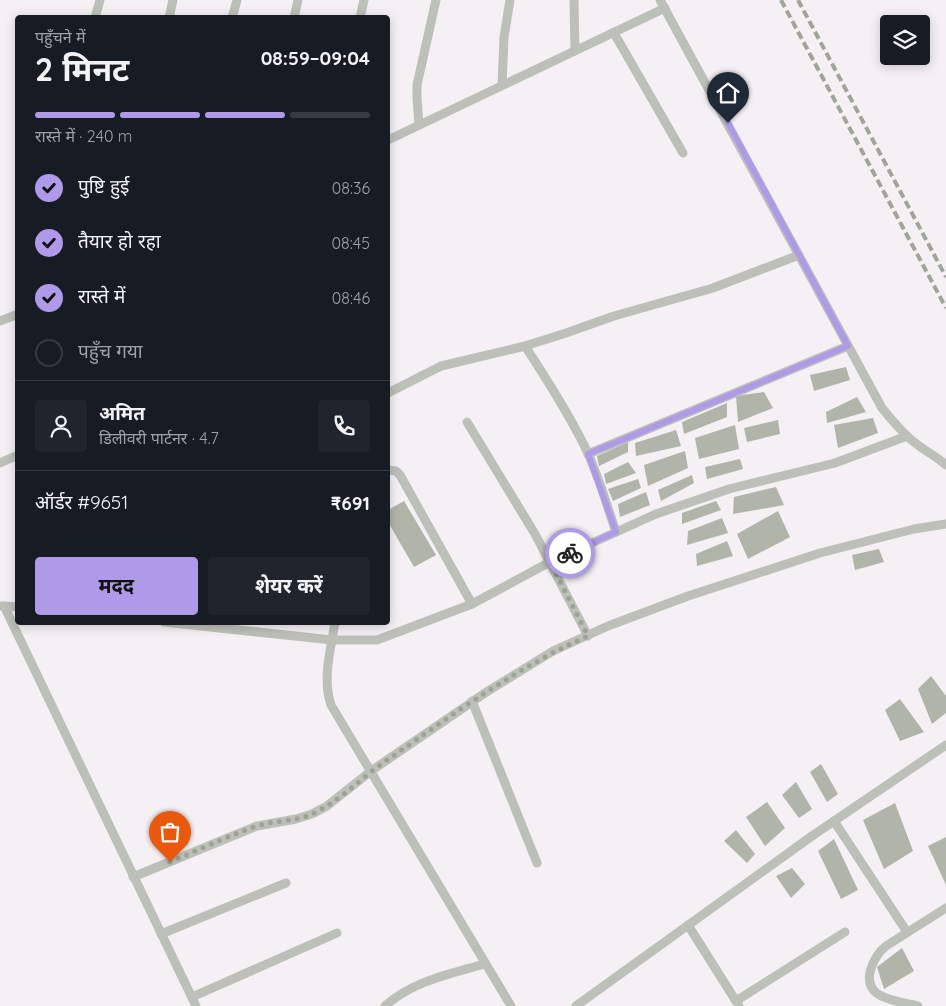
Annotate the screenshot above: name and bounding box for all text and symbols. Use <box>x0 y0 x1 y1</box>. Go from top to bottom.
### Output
map controls <box>880 15 930 65</box>
button: layers <box>880 15 930 65</box>
text: पहुँचने में <box>35 27 86 47</box>
text: 08:59–09:04 <box>261 46 370 70</box>
text: 2 मिनट <box>35 49 129 89</box>
pin <box>707 72 749 123</box>
icon: home <box>714 79 742 107</box>
text: रास्ते में · 240 m <box>35 126 132 146</box>
icon: check <box>35 174 63 202</box>
text: पुष्टि हुई <box>78 174 129 198</box>
text: 08:36 <box>332 178 370 198</box>
icon: check <box>35 229 63 257</box>
text: तैयार हो रहा <box>78 229 161 253</box>
text: 08:45 <box>332 233 370 253</box>
icon: check <box>35 284 63 312</box>
text: रास्ते में <box>78 284 125 308</box>
text: 08:46 <box>332 288 370 308</box>
text: पहुँच गया <box>78 339 143 363</box>
button: person <box>35 400 87 452</box>
button: phone <box>318 400 370 452</box>
text: अमित <box>99 401 145 425</box>
text: डिलीवरी पार्टनर · 4.7 <box>99 428 219 448</box>
text: ऑर्डर #9651 <box>35 490 128 514</box>
text: ₹691 <box>331 491 370 515</box>
courier <box>545 528 595 578</box>
icon: bike <box>556 539 584 567</box>
button: मदद <box>35 557 198 615</box>
button: शेयर करें <box>208 557 370 615</box>
pin <box>149 811 191 862</box>
icon: bag <box>156 818 184 846</box>

